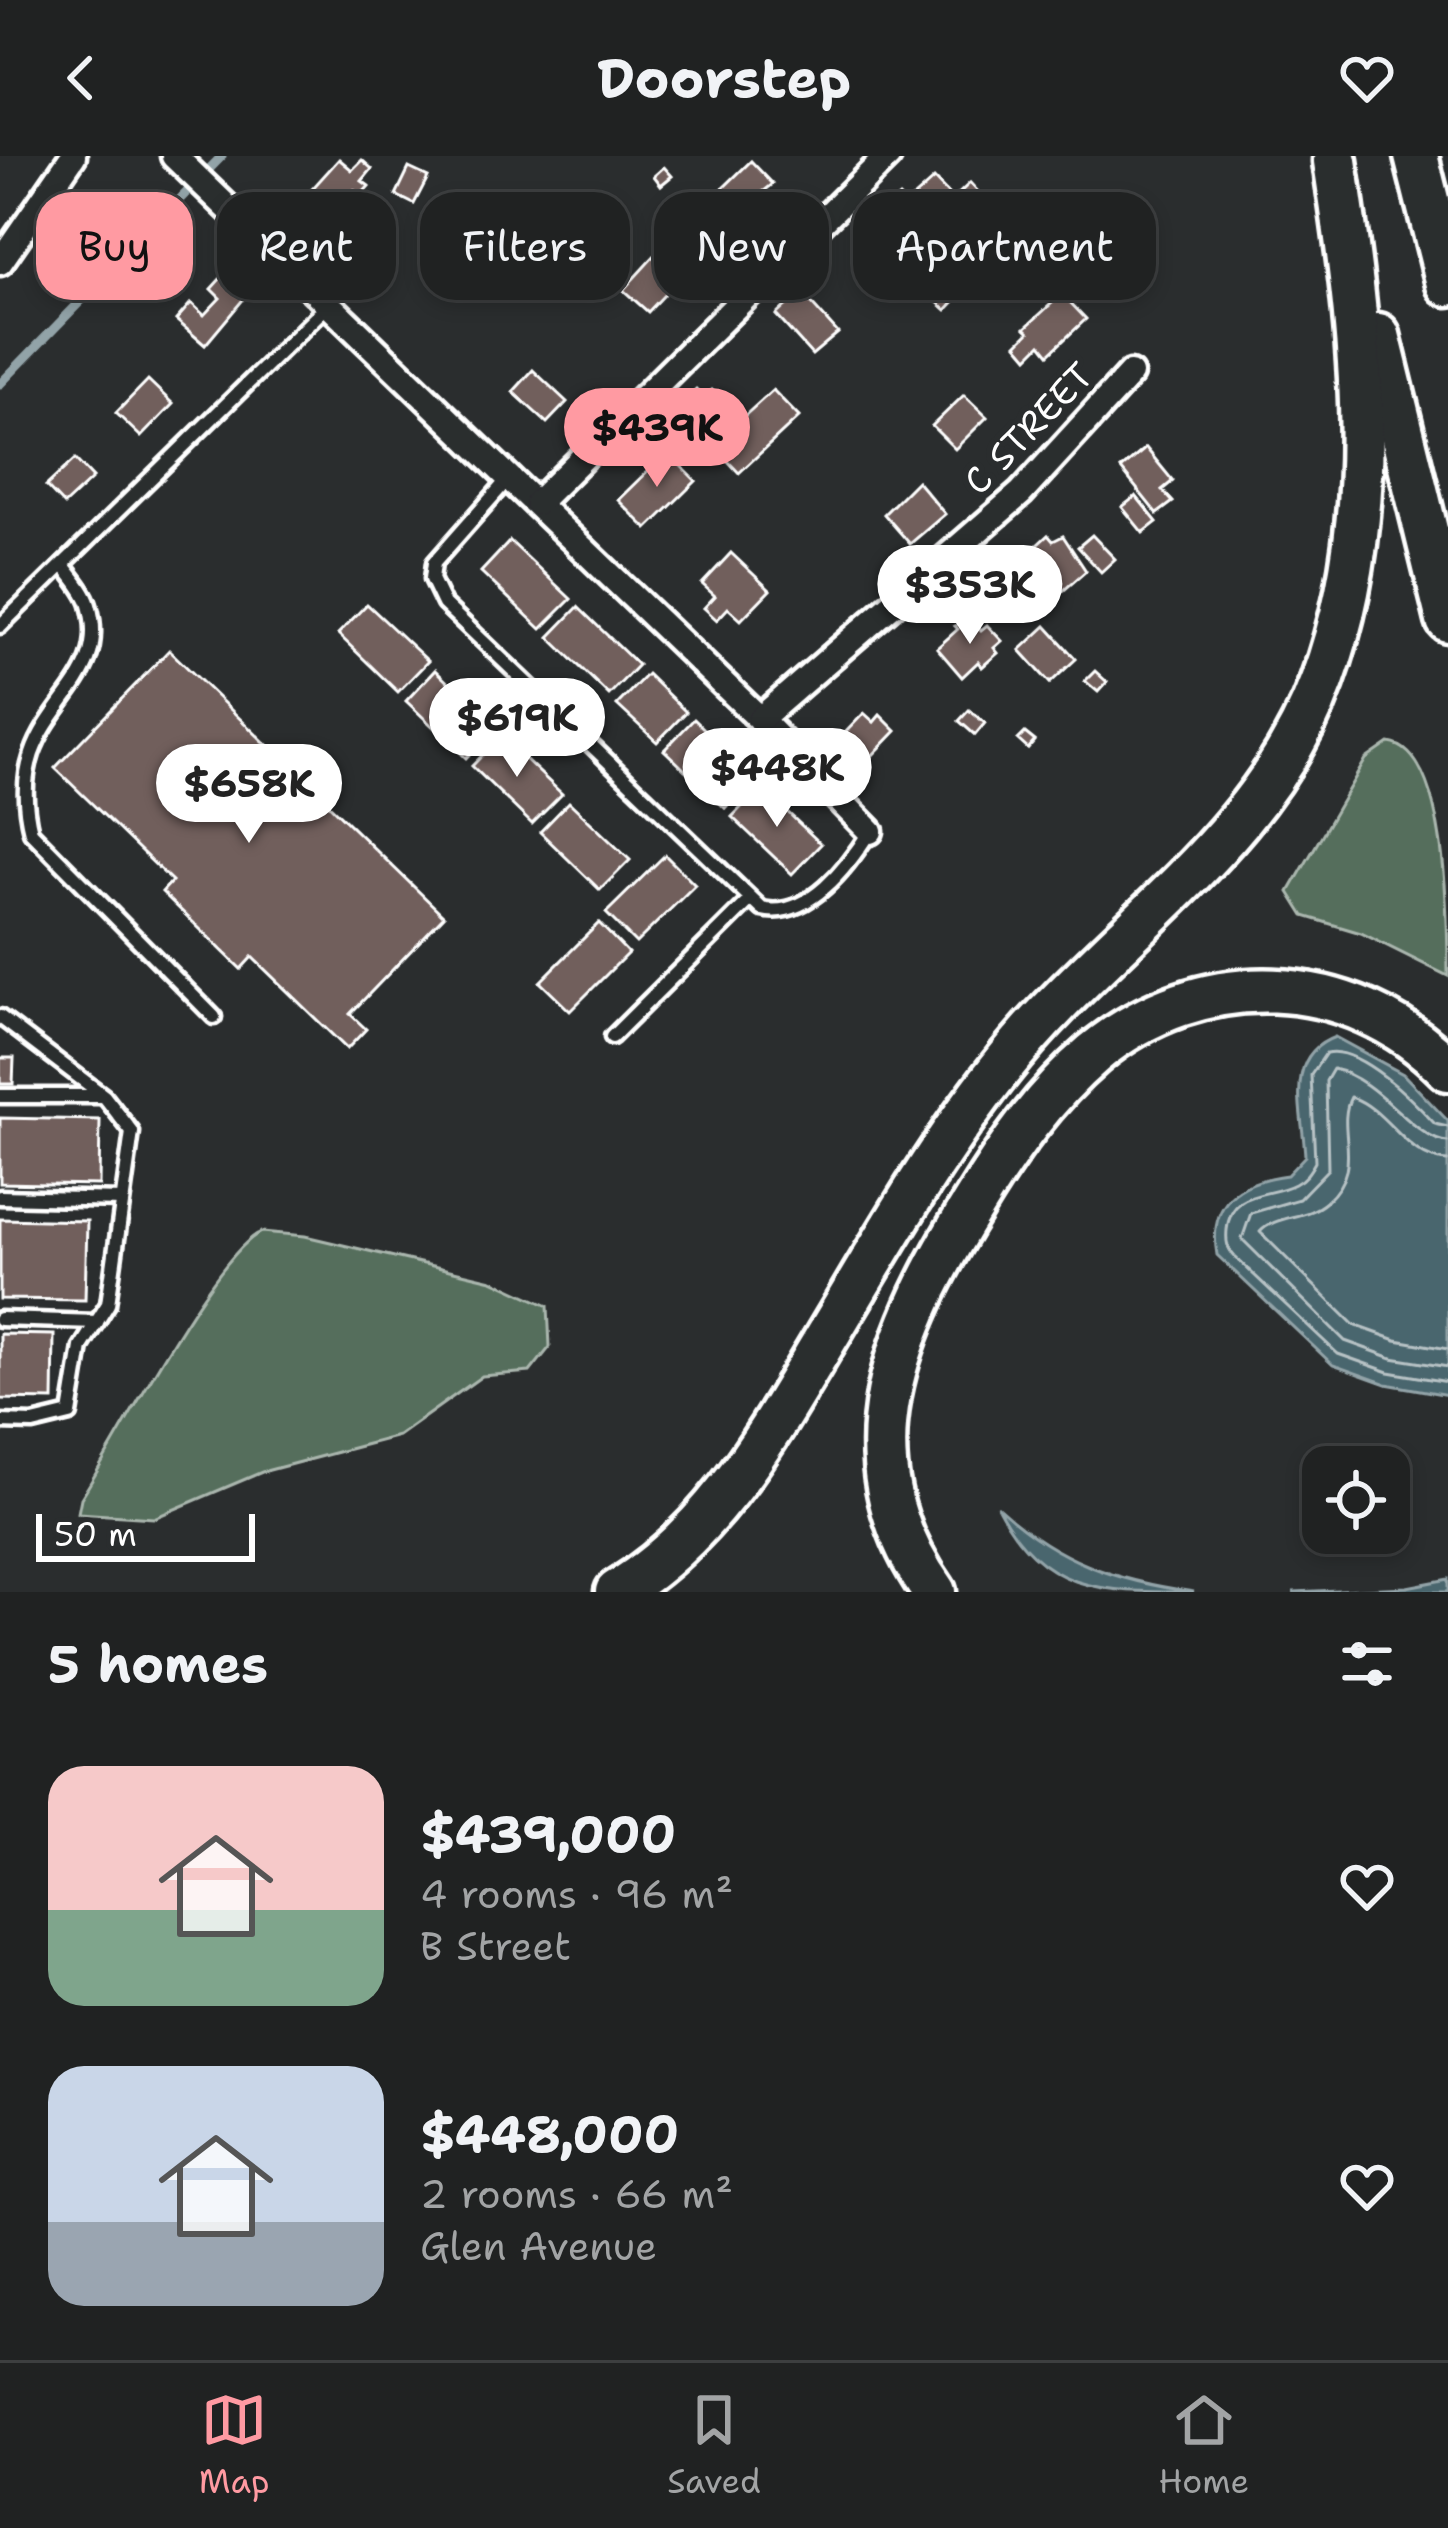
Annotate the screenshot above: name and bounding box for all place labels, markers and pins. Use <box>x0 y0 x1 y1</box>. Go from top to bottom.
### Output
pin: $439K <box>573 388 741 490</box>
pin: $353K <box>886 545 1054 647</box>
pin: $619K <box>433 678 601 780</box>
pin: $448K <box>693 728 861 830</box>
pin: $658K <box>165 744 333 846</box>

